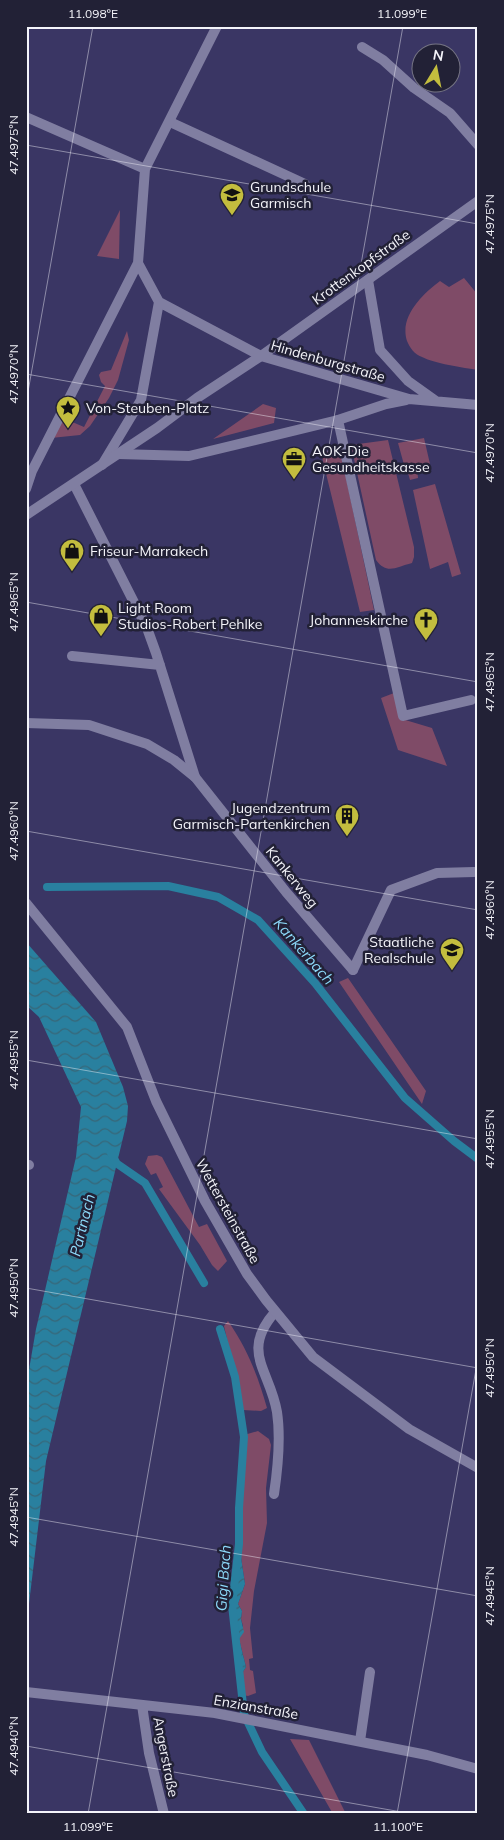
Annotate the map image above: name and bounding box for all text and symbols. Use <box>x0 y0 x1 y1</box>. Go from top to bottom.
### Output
text: 11.098°E <box>68 6 118 21</box>
text: 11.099°E <box>377 6 427 21</box>
north arrow <box>412 42 462 92</box>
text: N <box>431 45 445 65</box>
text: 47.4975°N <box>6 115 21 175</box>
place label: Grundschule Garmisch <box>250 178 331 212</box>
school or university icon: Grundschule Garmisch <box>219 182 245 216</box>
text: 47.4975°N <box>482 194 497 254</box>
street label: Krottenkopfstraße <box>308 225 414 309</box>
street label: Hindenburgstraße <box>269 336 387 386</box>
text: 47.4970°N <box>6 344 21 404</box>
place icon: Von-Steuben-Platz <box>55 395 81 429</box>
place label: Von-Steuben-Platz <box>86 399 209 417</box>
text: 47.4970°N <box>482 423 497 483</box>
place label: AOK-Die Gesundheitskasse <box>312 442 430 476</box>
office icon: AOK-Die Gesundheitskasse <box>281 446 307 480</box>
shop icon: Friseur-Marrakech <box>59 538 85 572</box>
place label: Friseur-Marrakech <box>90 542 208 560</box>
text: 47.4965°N <box>6 572 21 632</box>
place label: Light Room Studios-Robert Pehlke <box>118 599 262 633</box>
shop icon: Light Room Studios-Robert Pehlke <box>88 603 114 637</box>
church icon: Johanneskirche <box>413 607 439 641</box>
place label: Johanneskirche <box>310 611 408 629</box>
text: 47.4965°N <box>482 652 497 712</box>
place label: Jugendzentrum Garmisch-Partenkirchen <box>173 799 330 833</box>
text: 47.4960°N <box>6 801 21 861</box>
building icon: Jugendzentrum Garmisch-Partenkirchen <box>334 803 360 837</box>
street label: Kankerweg <box>262 843 322 911</box>
text: 47.4960°N <box>482 880 497 940</box>
water label: Kankerbach <box>270 914 338 989</box>
place label: Staatliche Realschule <box>364 933 434 967</box>
school or university icon: Staatliche Realschule <box>439 937 465 971</box>
text: 47.4955°N <box>6 1030 21 1090</box>
text: 47.4955°N <box>482 1109 497 1169</box>
street label: Wettersteinstraße <box>192 1155 264 1267</box>
water label: Partnach <box>65 1192 99 1258</box>
text: 47.4950°N <box>6 1258 21 1318</box>
text: 47.4950°N <box>482 1338 497 1398</box>
text: 47.4945°N <box>6 1487 21 1547</box>
water label: Gigi Bach <box>211 1544 235 1612</box>
text: 47.4945°N <box>482 1566 497 1626</box>
street label: Enzianstraße <box>212 1691 300 1723</box>
street label: Angerstraße <box>149 1715 183 1799</box>
text: 47.4940°N <box>6 1716 21 1776</box>
text: 11.099°E <box>63 1819 113 1834</box>
text: 11.100°E <box>373 1819 423 1834</box>

